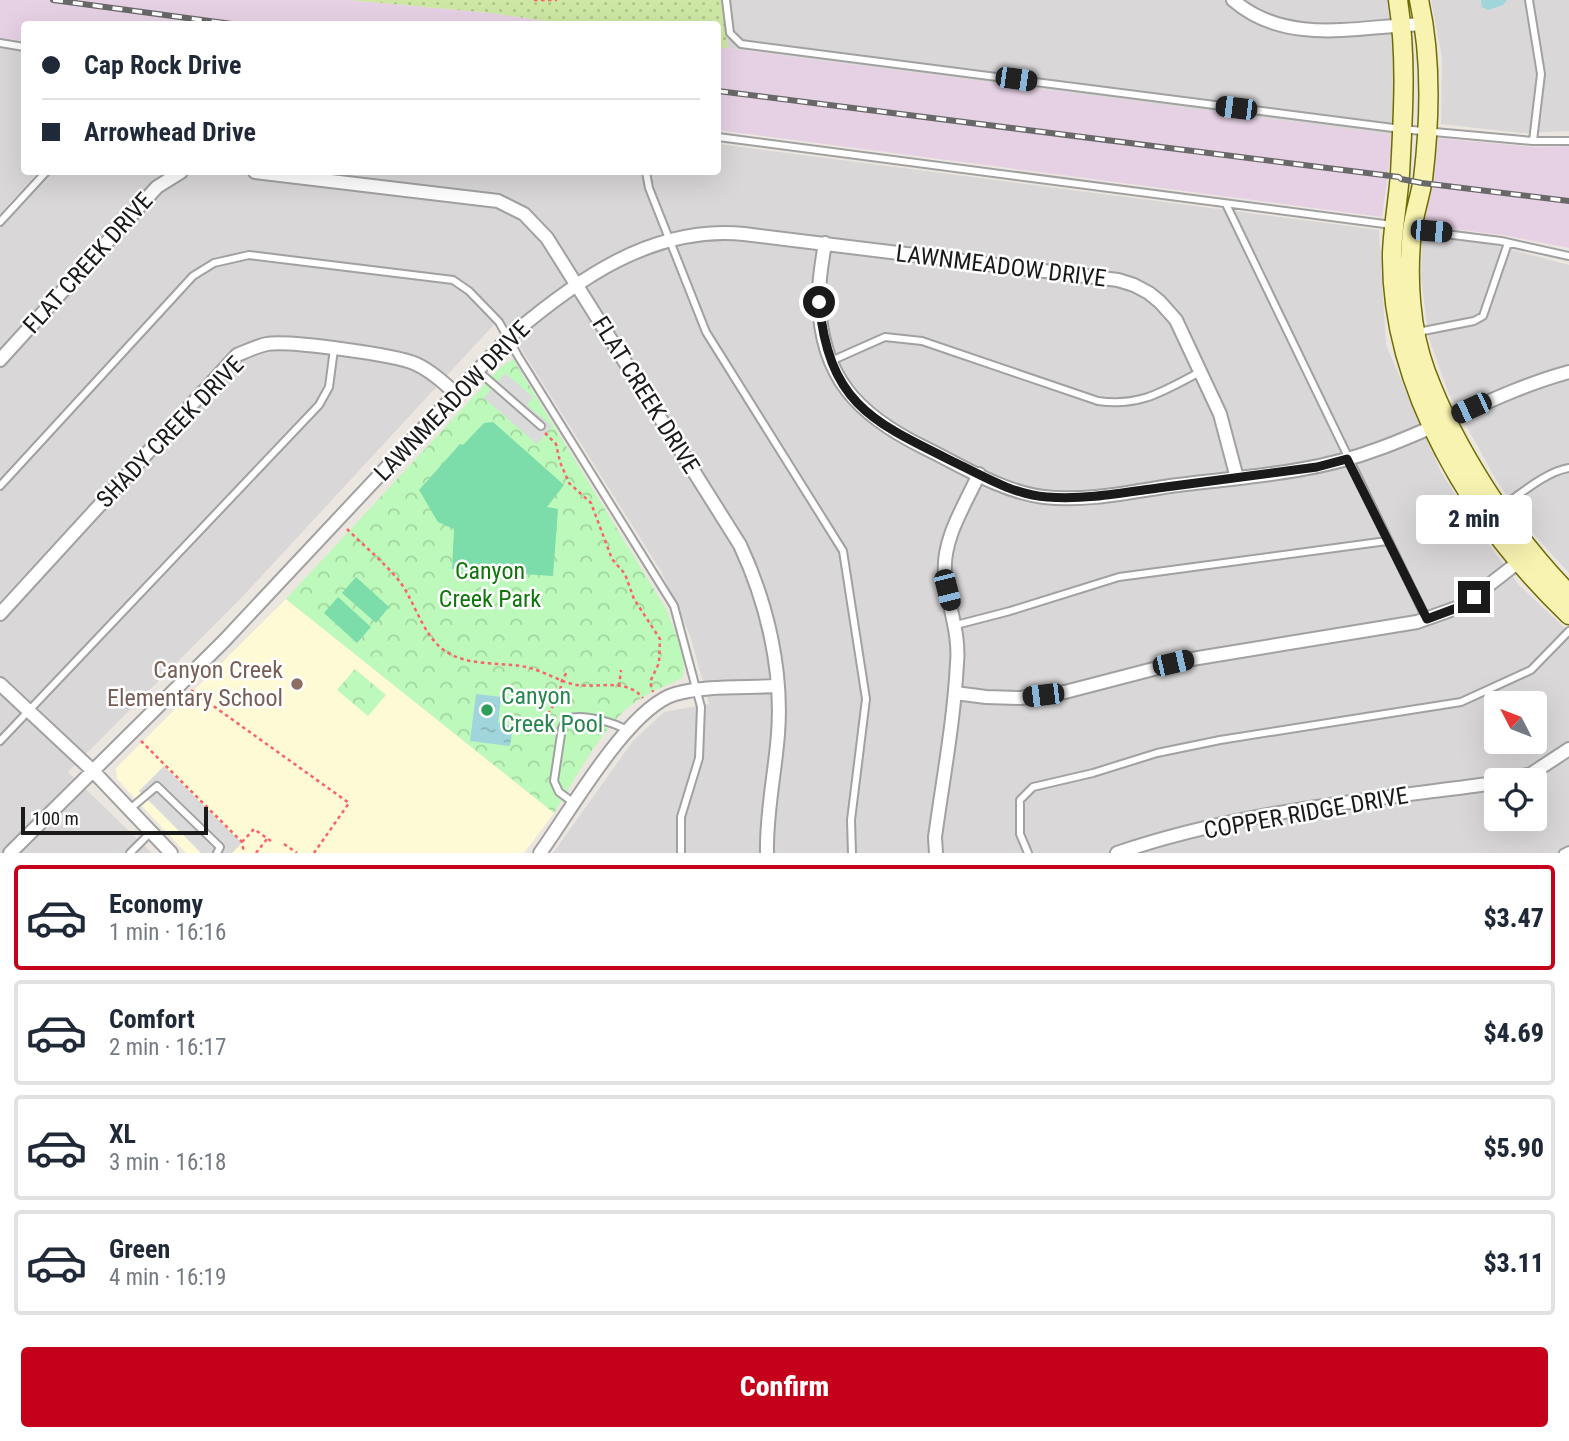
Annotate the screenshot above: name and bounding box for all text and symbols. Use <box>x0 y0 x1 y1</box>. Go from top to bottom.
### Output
text: Cap Rock Drive <box>84 50 241 80</box>
car <box>994 66 1039 92</box>
car <box>1214 95 1259 121</box>
text: Arrowhead Drive <box>84 117 256 147</box>
street label: FLAT CREEK DRIVE <box>17 187 159 339</box>
car <box>1410 219 1453 243</box>
street label: LAWNMEADOW DRIVE <box>894 239 1108 293</box>
route start <box>803 286 835 318</box>
street label: FLAT CREEK DRIVE <box>587 311 706 479</box>
street label: LAWNMEADOW DRIVE <box>368 315 536 487</box>
street label: SHADY CREEK DRIVE <box>91 351 249 513</box>
car <box>1448 390 1495 426</box>
callout: 2 min <box>1416 496 1532 544</box>
text: 2 min <box>1448 506 1500 533</box>
park label: Canyon Creek Park <box>439 557 541 613</box>
car <box>932 567 963 613</box>
route end <box>1458 581 1490 613</box>
car <box>1151 648 1196 678</box>
place label: Canyon Creek Elementary School <box>107 656 283 712</box>
marker: Canyon Creek Elementary School <box>289 676 305 692</box>
place label: Canyon Creek Pool <box>501 682 603 738</box>
car <box>1021 682 1066 708</box>
north arrow <box>1484 691 1547 754</box>
map controls <box>1484 691 1547 831</box>
marker: Canyon Creek Pool <box>479 702 495 718</box>
button: locate <box>1484 768 1547 831</box>
street label: COPPER RIDGE DRIVE <box>1202 781 1410 845</box>
scale bar <box>21 804 208 836</box>
text: 100 m <box>32 807 79 830</box>
icon: car <box>25 886 88 949</box>
text: Economy <box>109 889 203 919</box>
text: $3.47 <box>1483 903 1544 933</box>
text: 1 min · 16:16 <box>109 919 226 946</box>
icon: car <box>25 1001 88 1064</box>
text: Comfort <box>109 1004 195 1034</box>
text: $4.69 <box>1483 1018 1544 1048</box>
text: 2 min · 16:17 <box>109 1034 226 1061</box>
icon: car <box>25 1116 88 1179</box>
text: XL <box>109 1119 136 1149</box>
text: $5.90 <box>1483 1133 1544 1163</box>
text: 3 min · 16:18 <box>109 1149 226 1176</box>
icon: car <box>25 1231 88 1294</box>
text: Green <box>109 1234 170 1264</box>
text: $3.11 <box>1483 1248 1544 1278</box>
text: 4 min · 16:19 <box>109 1264 226 1291</box>
button: Confirm <box>21 1347 1548 1427</box>

